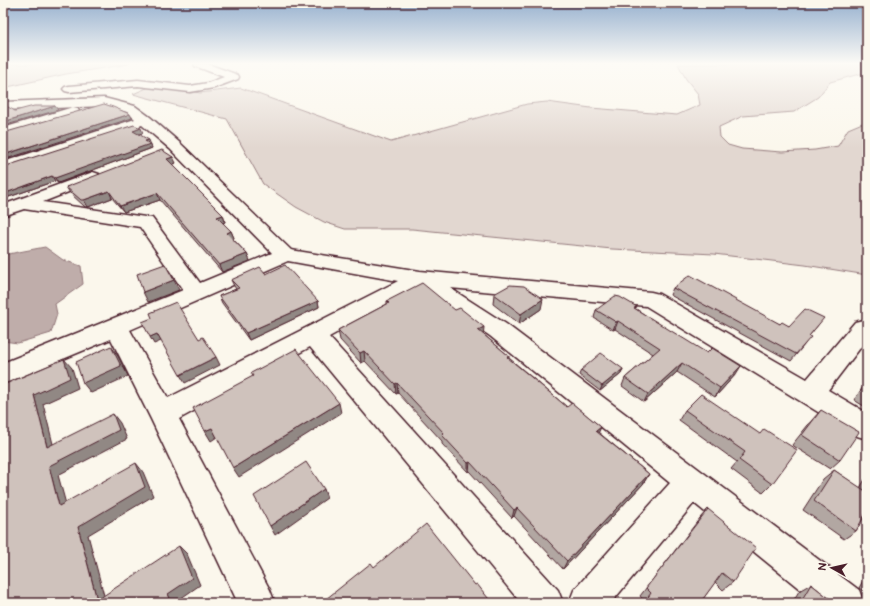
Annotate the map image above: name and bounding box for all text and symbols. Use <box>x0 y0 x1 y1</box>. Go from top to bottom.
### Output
north arrow <box>812 548 852 588</box>
text: N <box>816 562 830 572</box>

